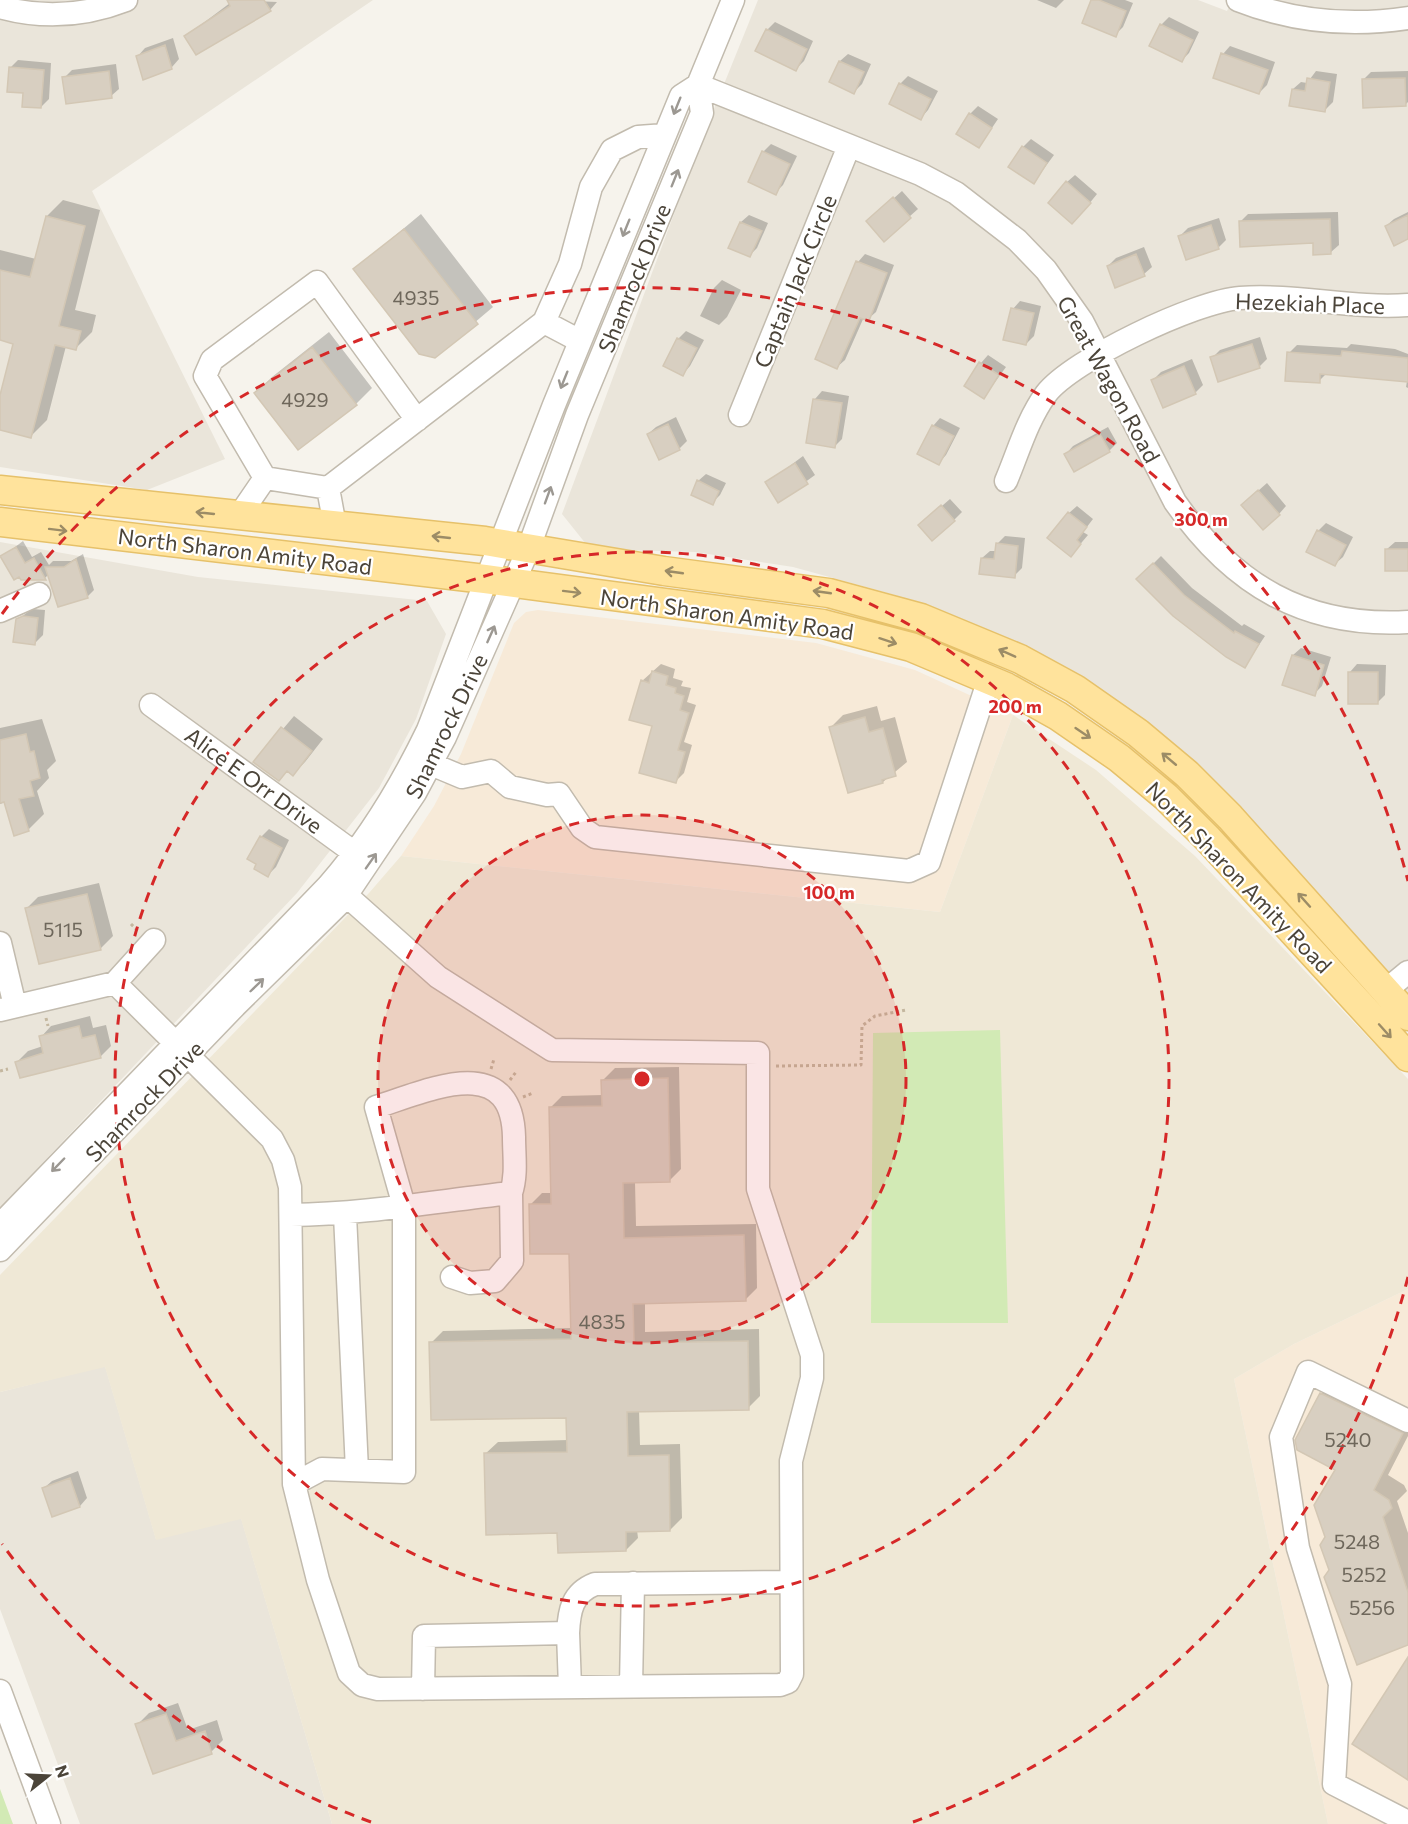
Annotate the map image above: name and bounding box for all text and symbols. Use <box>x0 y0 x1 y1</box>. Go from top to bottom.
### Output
one-way arrow <box>671 96 682 115</box>
one-way arrow <box>670 169 681 188</box>
street label: Captain Jack Circle <box>748 190 842 372</box>
street label: Shamrock Drive <box>592 200 676 356</box>
one-way arrow <box>620 218 631 237</box>
house number: 4935 <box>393 285 440 309</box>
street label: Hezekiah Place <box>1235 287 1385 319</box>
street label: Great Wagon Road <box>1052 291 1166 467</box>
one-way arrow <box>558 371 569 389</box>
house number: 4929 <box>281 387 329 411</box>
one-way arrow <box>543 487 554 505</box>
one-way arrow <box>195 507 215 518</box>
text: 300 m <box>1174 508 1228 530</box>
street label: North Sharon Amity Road <box>116 522 374 580</box>
one-way arrow <box>48 524 67 535</box>
one-way arrow <box>431 531 451 542</box>
one-way arrow <box>664 567 684 578</box>
street label: North Sharon Amity Road <box>598 583 856 645</box>
one-way arrow <box>561 586 581 597</box>
one-way arrow <box>813 586 833 597</box>
one-way arrow <box>486 625 498 643</box>
one-way arrow <box>878 636 897 647</box>
one-way arrow <box>998 647 1016 658</box>
street label: Shamrock Drive <box>399 649 493 803</box>
text: 200 m <box>988 695 1042 717</box>
street label: Alice E Orr Drive <box>180 721 328 839</box>
one-way arrow <box>1074 727 1090 739</box>
one-way arrow <box>1161 753 1177 766</box>
street label: North Sharon Amity Road <box>1140 776 1338 978</box>
one-way arrow <box>365 853 377 870</box>
text: 100 m <box>803 881 855 903</box>
one-way arrow <box>1297 893 1311 908</box>
house number: 5115 <box>43 917 83 941</box>
one-way arrow <box>249 978 264 992</box>
one-way arrow <box>1378 1024 1392 1039</box>
street label: Shamrock Drive <box>79 1035 209 1167</box>
centre of rings <box>632 1069 652 1089</box>
one-way arrow <box>51 1157 65 1172</box>
house number: 4835 <box>579 1309 626 1333</box>
house number: 5240 <box>1324 1427 1372 1451</box>
house number: 5248 <box>1334 1529 1380 1553</box>
house number: 5252 <box>1341 1562 1387 1586</box>
house number: 5256 <box>1349 1595 1395 1619</box>
north arrow <box>18 1746 78 1806</box>
text: N <box>52 1763 74 1780</box>

